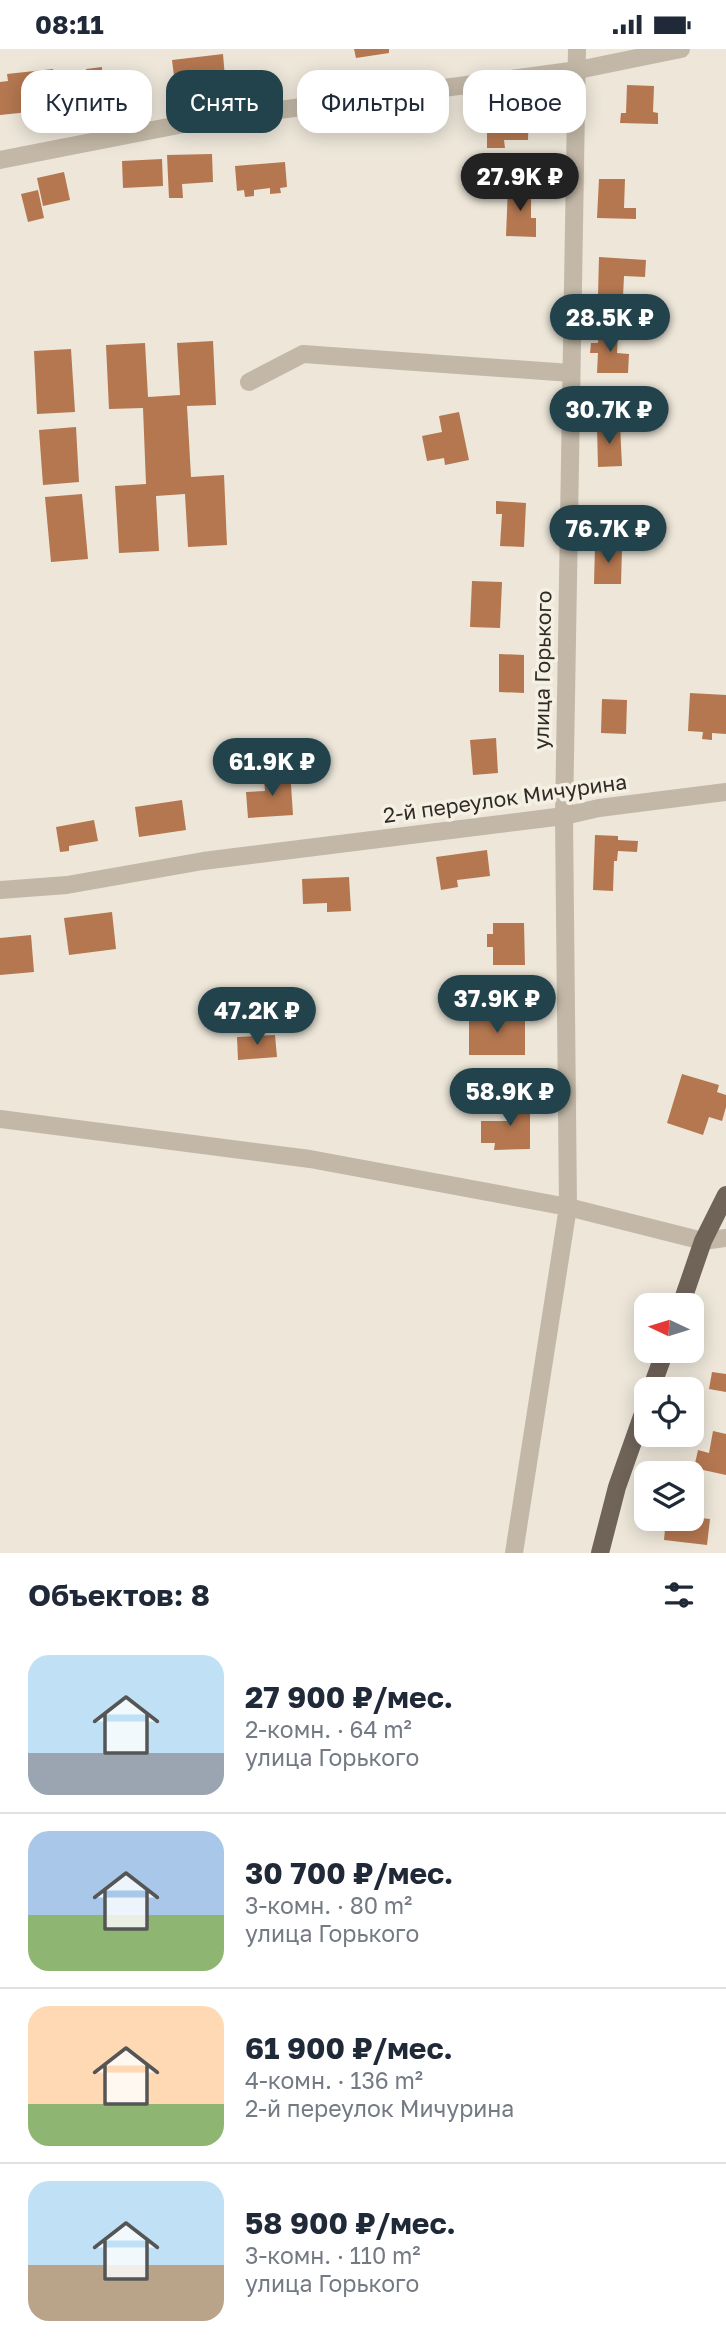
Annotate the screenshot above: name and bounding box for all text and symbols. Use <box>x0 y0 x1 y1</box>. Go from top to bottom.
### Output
text: 08:11 <box>35 9 104 40</box>
chip: Купить <box>21 70 152 133</box>
chip: Снять <box>166 70 283 133</box>
chip: Фильтры <box>297 70 449 133</box>
chip: Новое <box>463 70 586 133</box>
pin: 27.9K ₽ <box>455 153 585 213</box>
text: 27.9K ₽ <box>477 162 563 190</box>
pin: 28.5K ₽ <box>545 295 675 354</box>
text: 28.5K ₽ <box>566 303 654 331</box>
pin: 30.7K ₽ <box>544 387 674 446</box>
text: 30.7K ₽ <box>566 395 652 423</box>
pin: 76.7K ₽ <box>543 505 673 565</box>
text: 76.7K ₽ <box>566 514 651 542</box>
street label: улица Горького <box>528 590 556 750</box>
pin: 61.9K ₽ <box>207 739 337 798</box>
text: 61.9K ₽ <box>229 747 315 775</box>
street label: 2-й переулок Мичурина <box>381 768 628 828</box>
pin: 37.9K ₽ <box>432 975 562 1035</box>
text: 37.9K ₽ <box>454 984 540 1012</box>
pin: 47.2K ₽ <box>192 988 322 1047</box>
text: 47.2K ₽ <box>214 996 300 1024</box>
pin: 58.9K ₽ <box>445 1069 575 1128</box>
text: 58.9K ₽ <box>466 1077 554 1105</box>
north arrow <box>634 1293 704 1363</box>
map controls <box>634 1293 704 1531</box>
button: locate <box>634 1377 704 1447</box>
button: layers <box>634 1461 704 1531</box>
icon: filters <box>660 1576 698 1614</box>
text: Объектов: 8 <box>28 1577 210 1613</box>
text: 27 900 ₽/мес. <box>245 1679 453 1715</box>
icon: home <box>84 1683 168 1767</box>
text: 2-комн. · 64 m² <box>245 1715 412 1743</box>
text: улица Горького <box>245 1743 419 1771</box>
text: 30 700 ₽/мес. <box>245 1855 453 1891</box>
icon: home <box>84 1859 168 1943</box>
text: 3-комн. · 80 m² <box>245 1891 412 1919</box>
text: улица Горького <box>245 1919 419 1947</box>
text: 61 900 ₽/мес. <box>245 2030 453 2066</box>
icon: home <box>84 2034 168 2118</box>
text: 4-комн. · 136 m² <box>245 2066 423 2094</box>
text: 2-й переулок Мичурина <box>245 2094 514 2122</box>
text: 58 900 ₽/мес. <box>245 2205 456 2241</box>
icon: home <box>84 2209 168 2293</box>
text: 3-комн. · 110 m² <box>245 2241 421 2269</box>
text: улица Горького <box>245 2269 419 2297</box>

